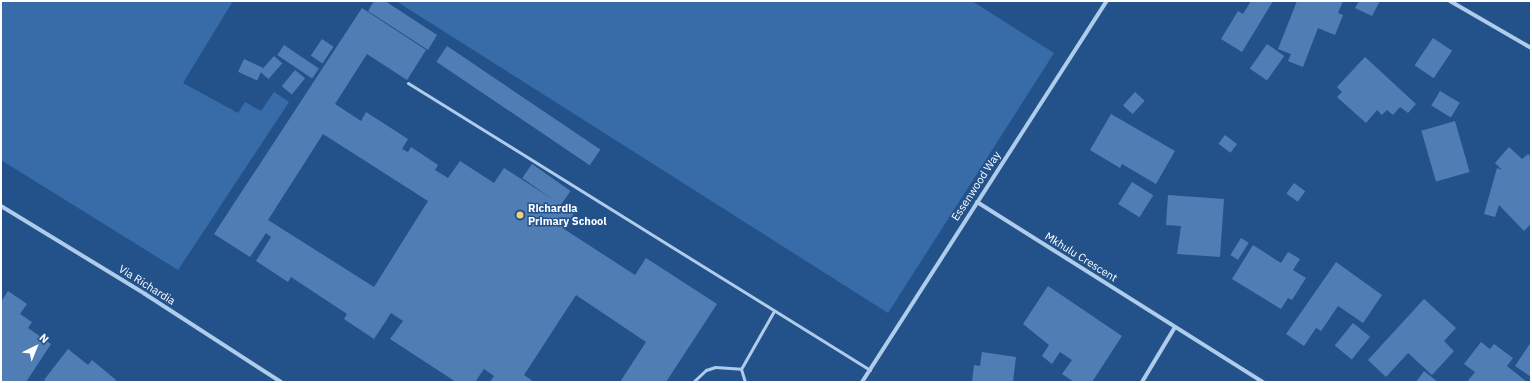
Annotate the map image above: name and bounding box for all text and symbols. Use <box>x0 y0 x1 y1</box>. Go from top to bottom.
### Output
street label: Essenwood Way <box>949 149 1003 223</box>
place label: Richardia Primary School <box>528 202 607 228</box>
marker: Richardia Primary School <box>515 210 525 220</box>
street label: Mkhulu Crescent <box>1042 229 1120 285</box>
street label: Via Richardia <box>116 262 178 308</box>
north arrow <box>16 327 56 367</box>
text: N <box>36 330 52 346</box>

